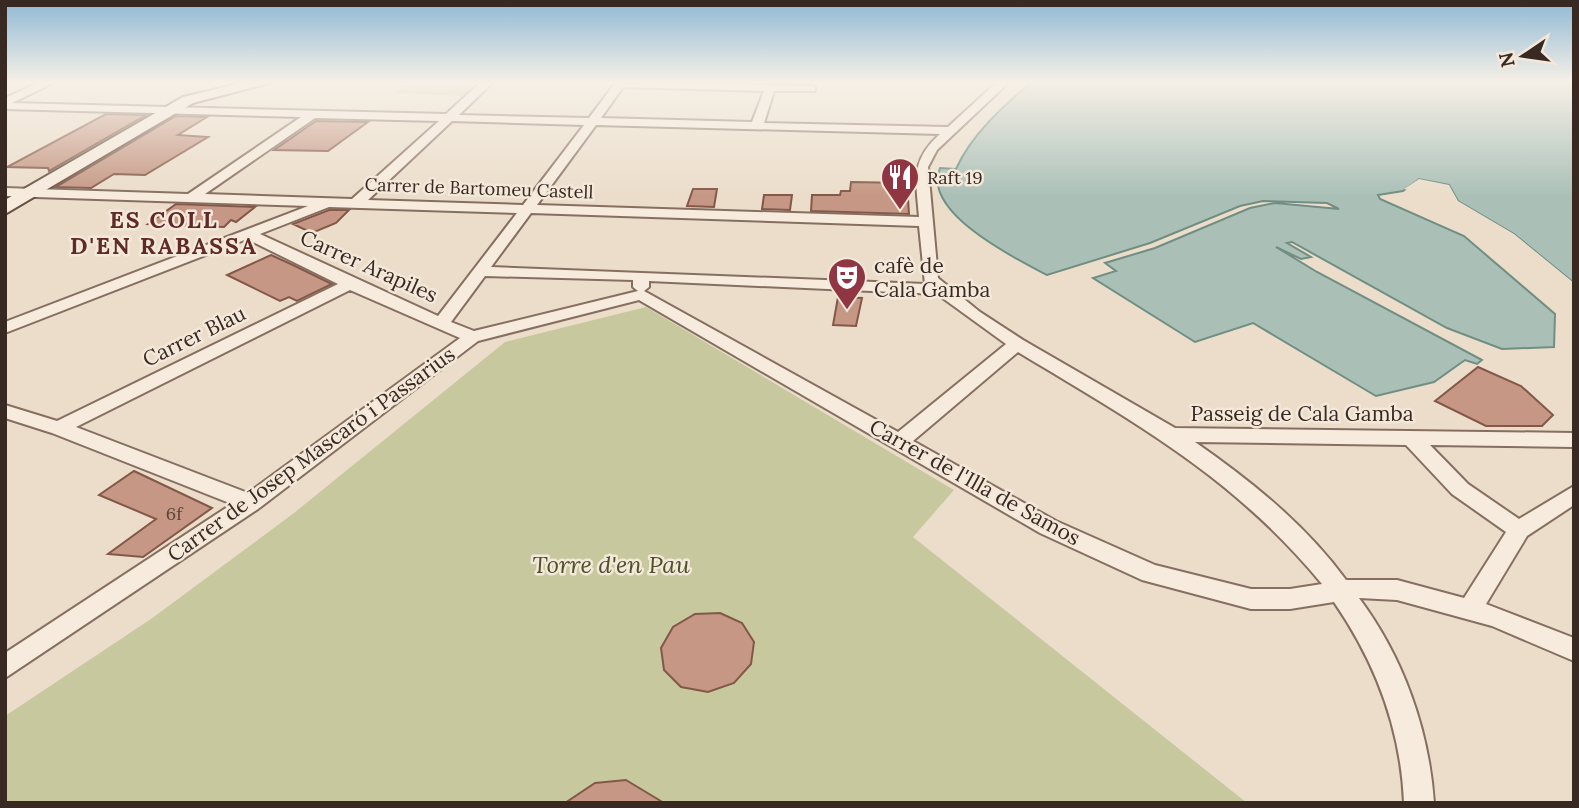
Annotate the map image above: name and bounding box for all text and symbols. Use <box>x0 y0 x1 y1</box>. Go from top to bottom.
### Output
north arrow <box>1488 21 1558 91</box>
text: N <box>1493 50 1520 70</box>
restaurant icon: Raft 19 <box>879 156 921 211</box>
place label: Raft 19 <box>927 166 983 189</box>
street label: Carrer de Bartomeu Castell <box>364 173 594 203</box>
district label: ES COLL D'EN RABASSA <box>70 205 258 260</box>
street label: Carrer Arapiles <box>296 224 442 308</box>
place label: cafè de Cala Gamba <box>874 252 990 303</box>
theatre icon: cafè de Cala Gamba <box>826 256 868 311</box>
street label: Carrer Blau <box>138 299 250 373</box>
street label: Carrer de Josep Mascaró i Passarius <box>162 340 460 568</box>
street label: Passeig de Cala Gamba <box>1191 400 1414 427</box>
street label: Carrer de l'Illa de Samos <box>865 413 1085 551</box>
house number: 6f <box>166 502 184 525</box>
park label: Torre d'en Pau <box>532 549 690 580</box>

